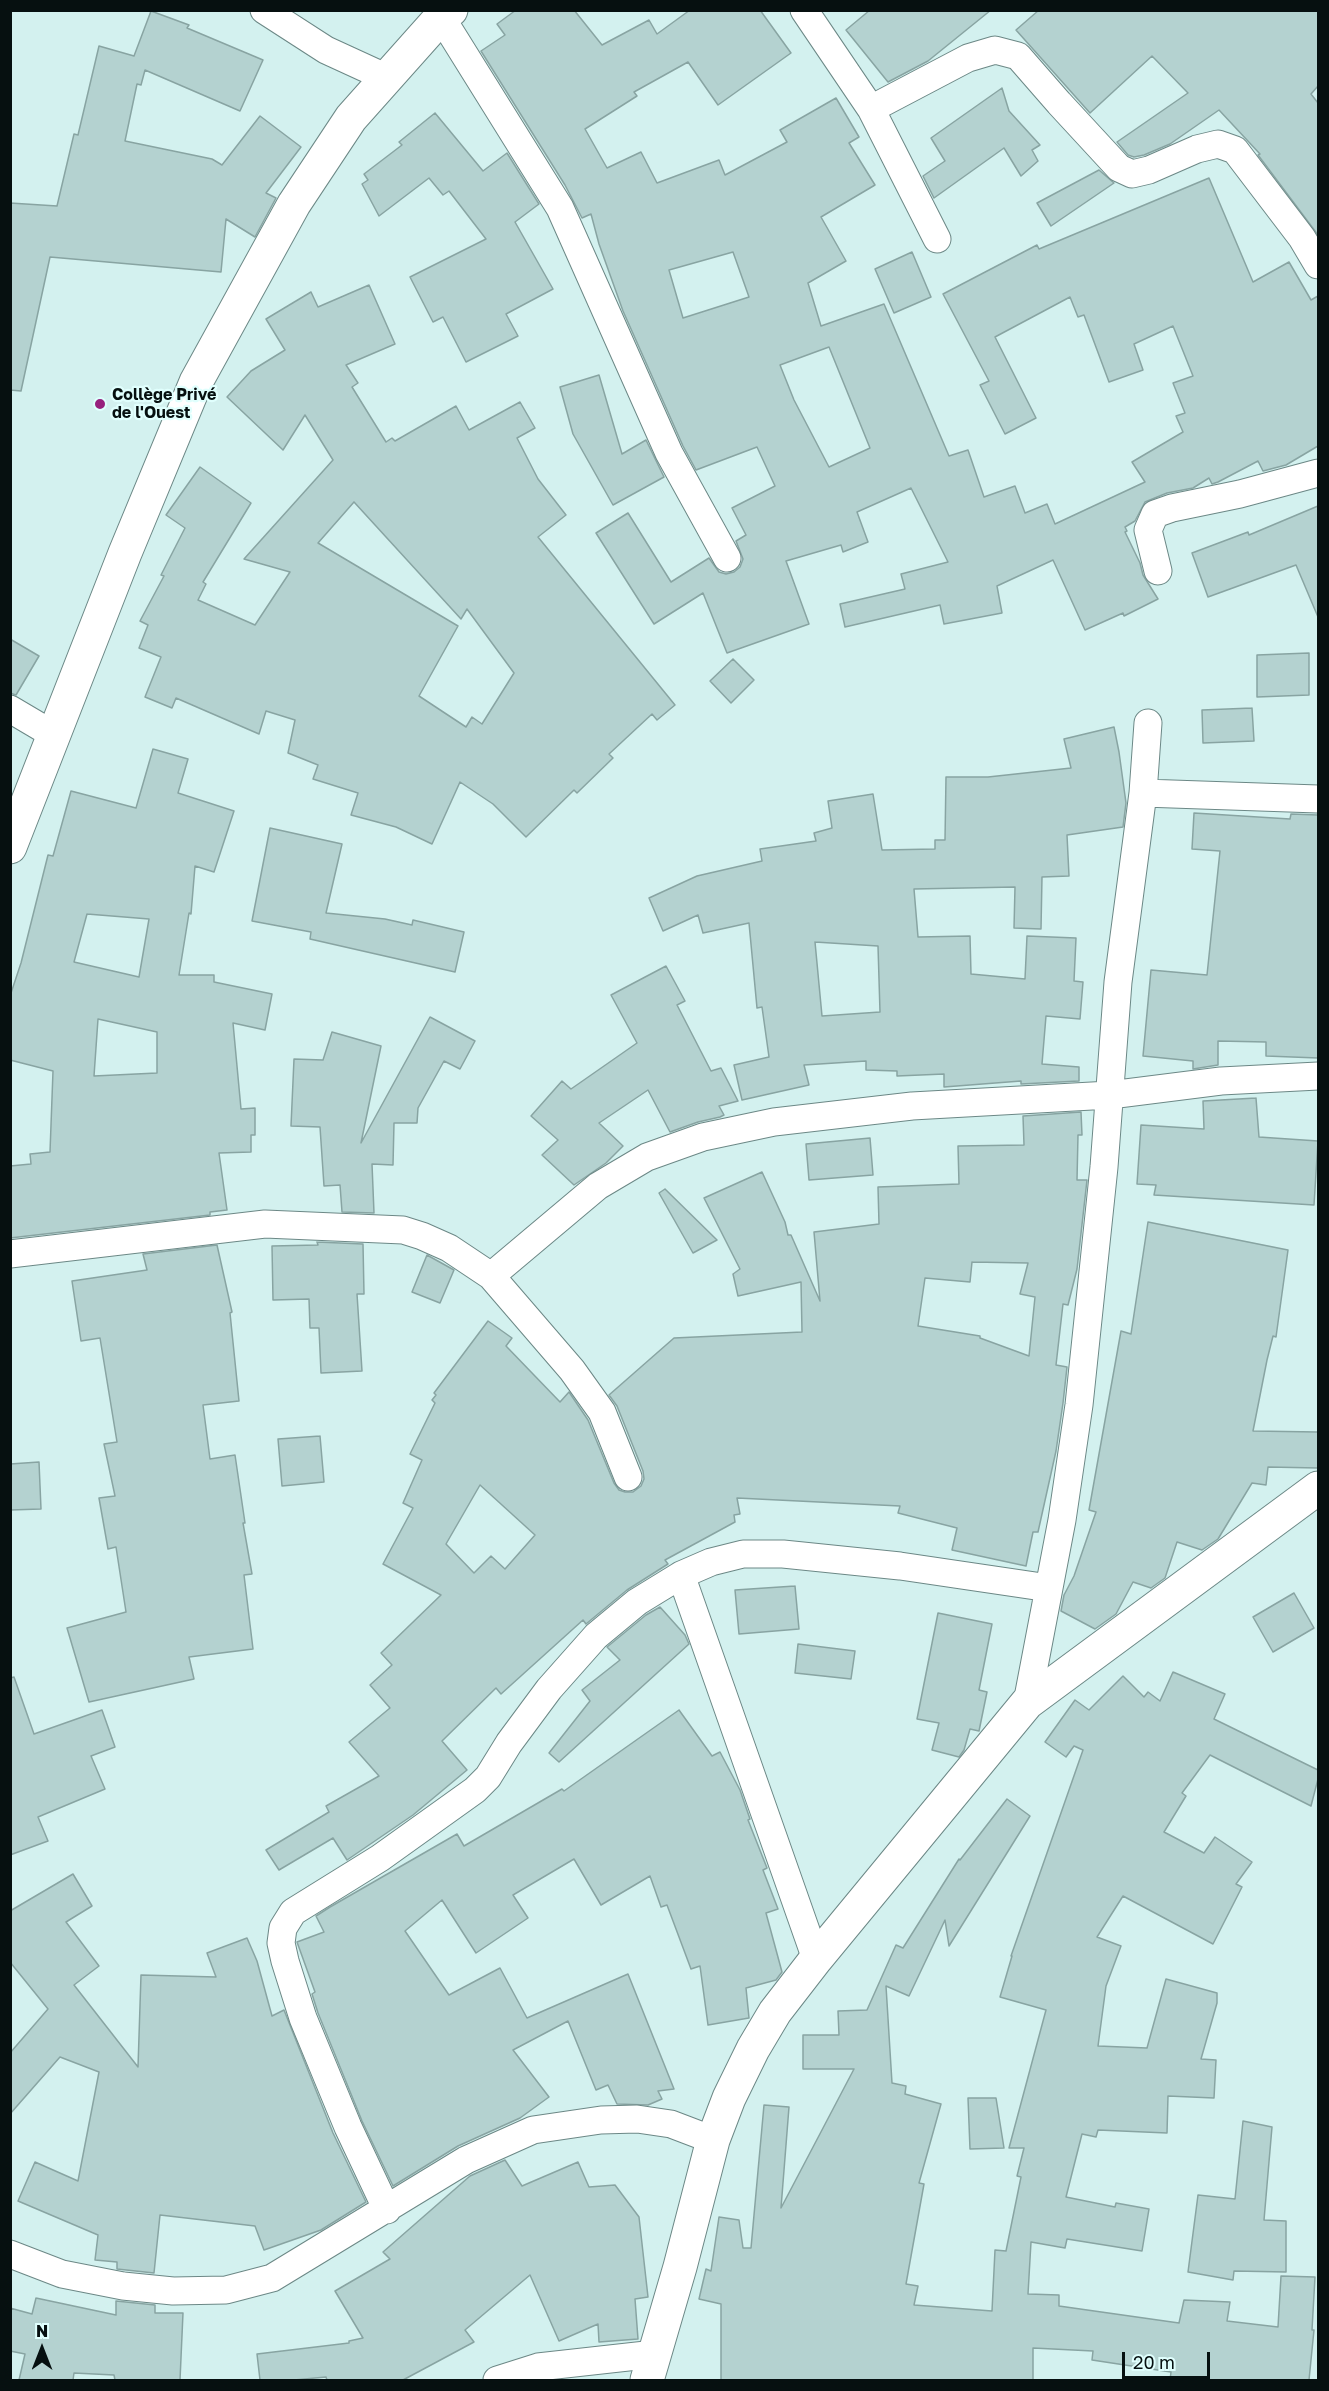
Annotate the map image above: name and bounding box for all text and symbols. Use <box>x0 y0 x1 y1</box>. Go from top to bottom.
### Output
place label: Collège Privé de l'Ouest <box>112 385 216 423</box>
marker: Collège Privé de l'Ouest <box>93 397 107 411</box>
north arrow <box>12 2319 72 2379</box>
text: N <box>36 2321 48 2341</box>
scale bar <box>1125 2340 1214 2378</box>
text: 20 m <box>1133 2351 1175 2373</box>

